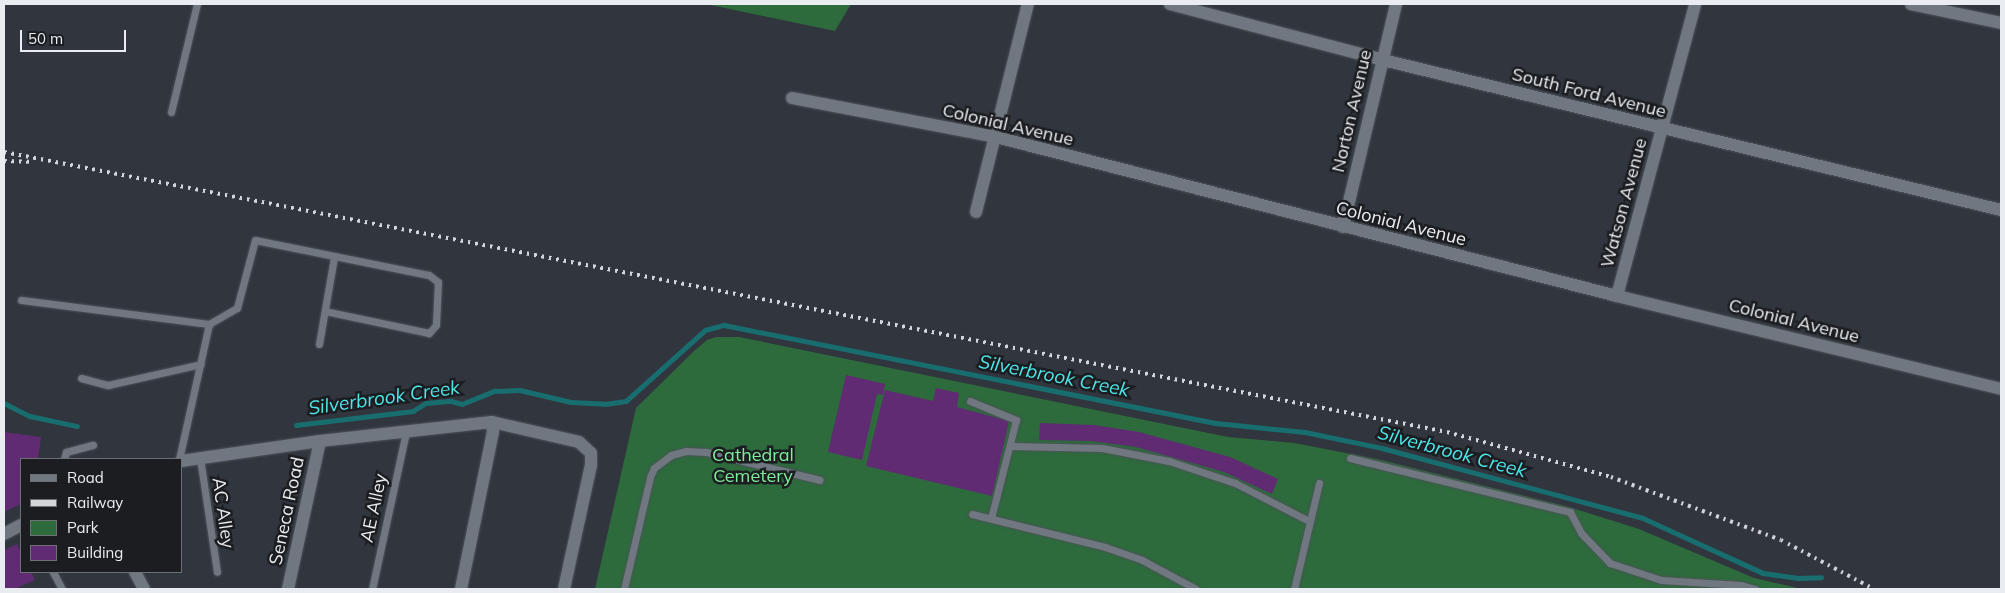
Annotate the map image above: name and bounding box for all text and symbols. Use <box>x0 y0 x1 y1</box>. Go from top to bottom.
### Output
scale bar <box>22 20 129 52</box>
text: 50 m <box>28 29 63 48</box>
street label: Norton Avenue <box>1327 48 1377 174</box>
street label: South Ford Avenue <box>1510 63 1668 123</box>
street label: Colonial Avenue <box>940 99 1076 151</box>
street label: Watson Avenue <box>1596 136 1652 270</box>
street label: Colonial Avenue <box>1333 197 1469 251</box>
street label: Colonial Avenue <box>1726 294 1862 348</box>
water label: Silverbrook Creek <box>977 350 1131 402</box>
water label: Silverbrook Creek <box>307 376 461 420</box>
water label: Silverbrook Creek <box>1375 421 1529 483</box>
park label: Cathedral Cemetery <box>712 445 794 488</box>
street label: Seneca Road <box>265 455 309 567</box>
legend <box>20 458 182 573</box>
text: Road <box>67 468 104 487</box>
street label: AE Alley <box>356 472 392 544</box>
street label: AC Alley <box>207 476 239 550</box>
text: Railway <box>67 493 123 512</box>
text: Park <box>67 518 99 537</box>
text: Building <box>67 543 123 562</box>

